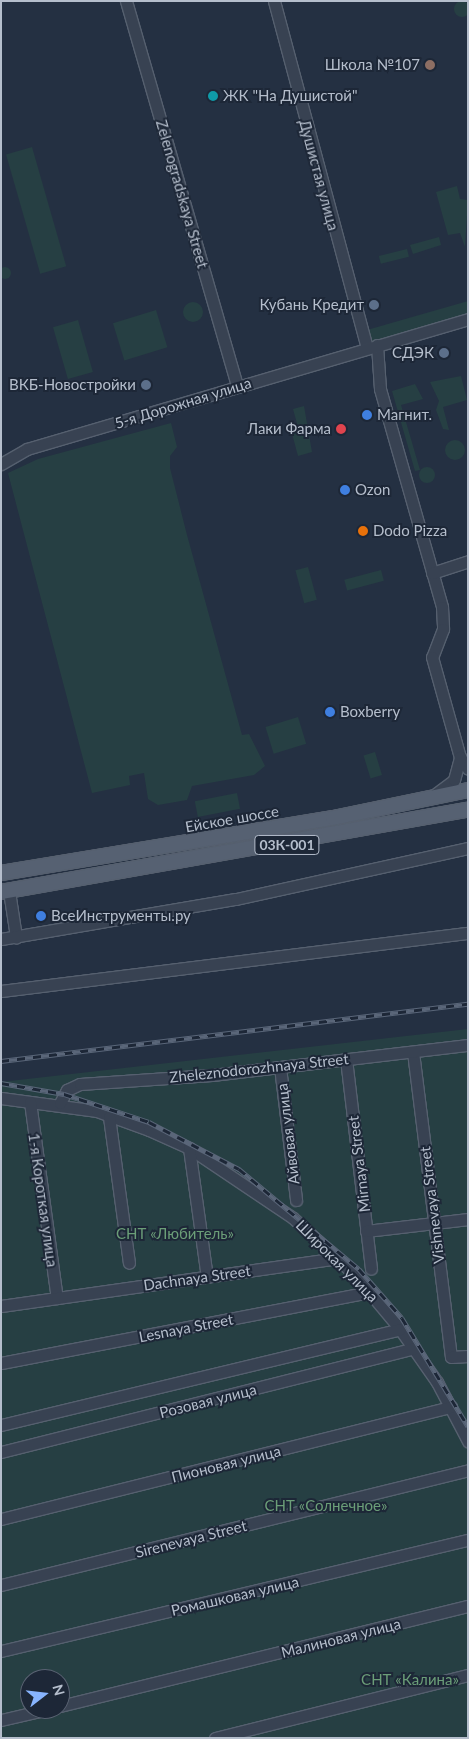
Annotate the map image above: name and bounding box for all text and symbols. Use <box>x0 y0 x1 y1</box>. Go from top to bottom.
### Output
place label: Школа №107 <box>325 56 420 74</box>
marker: Школа №107 <box>424 59 436 71</box>
place label: ЖК "На Душистой" <box>223 87 357 105</box>
marker: ЖК "На Душистой" <box>207 90 219 102</box>
street label: Zelenogradskaya Street <box>152 118 212 270</box>
street label: Душистая улица <box>296 118 342 232</box>
place label: Кубань Кредит <box>260 296 364 314</box>
marker: Кубань Кредит <box>368 299 380 311</box>
place label: СДЭК <box>392 344 434 362</box>
marker: СДЭК <box>438 347 450 359</box>
street label: 5-я Дорожная улица <box>113 374 253 432</box>
place label: ВКБ-Новостройки <box>9 376 136 394</box>
marker: ВКБ-Новостройки <box>140 379 152 391</box>
place label: Магнит. <box>377 406 432 424</box>
marker: Магнит. <box>361 409 373 421</box>
place label: Лаки Фарма <box>247 420 331 438</box>
marker: Лаки Фарма <box>335 423 347 435</box>
place label: Ozon <box>355 481 390 499</box>
marker: Ozon <box>339 484 351 496</box>
place label: Dodo Pizza <box>373 522 447 540</box>
marker: Dodo Pizza <box>357 525 369 537</box>
place label: Boxberry <box>340 703 400 721</box>
marker: Boxberry <box>324 706 336 718</box>
street label: Ейское шоссе <box>184 802 280 836</box>
road number: 03К-001 <box>253 834 321 856</box>
place label: ВсеИнструменты.ру <box>51 907 191 925</box>
marker: ВсеИнструменты.ру <box>35 910 47 922</box>
street label: Zheleznodorozhnaya Street <box>169 1050 349 1086</box>
street label: Айвовая улица <box>273 1082 303 1186</box>
street label: Mirnaya Street <box>344 1115 374 1213</box>
street label: 1-я Короткая улица <box>25 1132 61 1268</box>
street label: Vishnevaya Street <box>416 1145 448 1265</box>
street label: Широкая улица <box>292 1216 382 1306</box>
park label: СНТ «Любитель» <box>116 1225 234 1243</box>
street label: Dachnaya Street <box>142 1262 252 1294</box>
street label: Lesnaya Street <box>137 1310 235 1346</box>
street label: Розовая улица <box>158 1380 258 1422</box>
street label: Пионовая улица <box>169 1442 283 1486</box>
park label: СНТ «Солнечное» <box>265 1497 387 1515</box>
street label: Sirenevaya Street <box>133 1516 249 1562</box>
street label: Ромашковая улица <box>169 1573 301 1619</box>
street label: Малиновая улица <box>279 1614 403 1662</box>
north arrow <box>20 1669 70 1719</box>
park label: СНТ «Калина» <box>361 1671 459 1689</box>
text: N <box>49 1682 69 1698</box>

